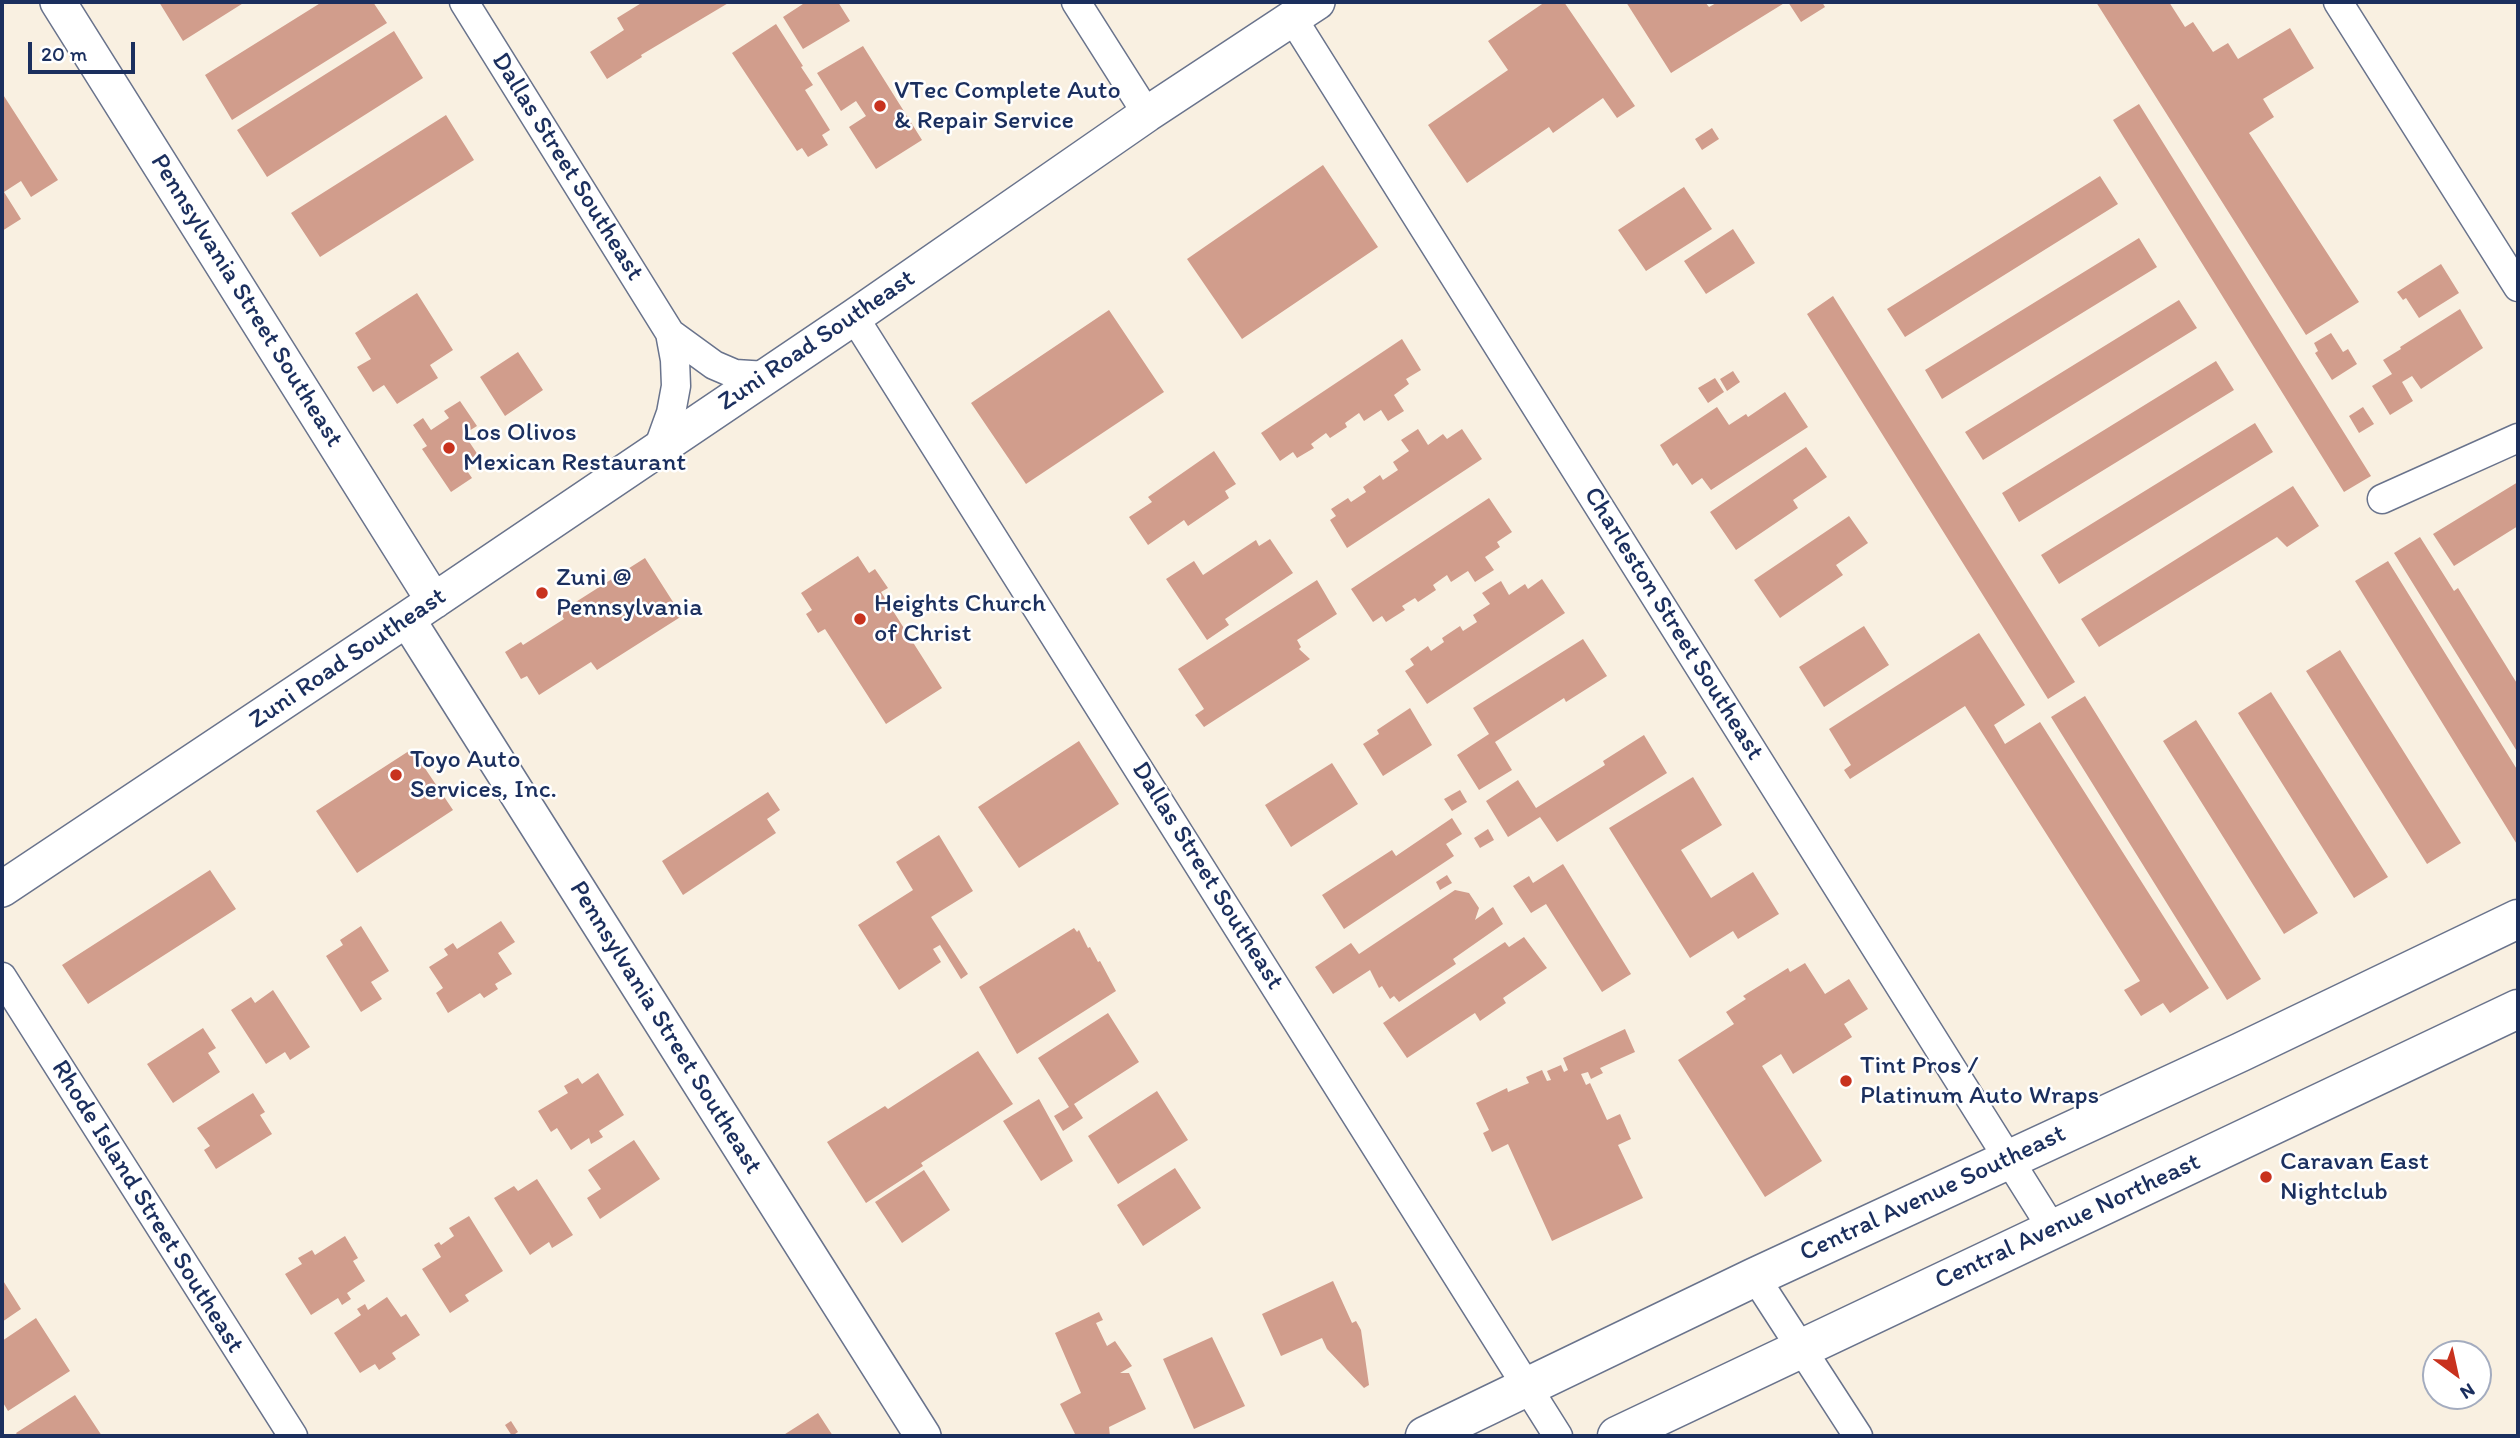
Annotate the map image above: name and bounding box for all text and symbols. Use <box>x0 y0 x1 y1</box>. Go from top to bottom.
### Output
scale bar <box>32 28 138 72</box>
text: 20 m <box>41 41 87 66</box>
street label: Dallas Street Southeast <box>484 47 650 287</box>
place label: VTec Complete Auto & Repair Service <box>894 75 1121 136</box>
marker: VTec Complete Auto & Repair Service <box>872 98 888 114</box>
street label: Pennsylvania Street Southeast <box>143 149 349 453</box>
street label: Zuni Road Southeast <box>713 263 921 419</box>
place label: Los Olivos Mexican Restaurant <box>463 417 686 478</box>
marker: Los Olivos Mexican Restaurant <box>441 440 457 456</box>
street label: Charleston Street Southeast <box>1576 482 1770 766</box>
place label: Zuni @ Pennsylvania <box>556 562 703 624</box>
street label: Zuni Road Southeast <box>244 581 452 737</box>
marker: Zuni @ Pennsylvania <box>534 585 550 601</box>
place label: Heights Church of Christ <box>874 588 1046 650</box>
marker: Heights Church of Christ <box>852 611 868 627</box>
place label: Toyo Auto Services, Inc. <box>410 744 557 806</box>
street label: Dallas Street Southeast <box>1124 756 1290 996</box>
marker: Toyo Auto Services, Inc. <box>388 767 404 783</box>
street label: Pennsylvania Street Southeast <box>562 876 768 1180</box>
place label: Tint Pros / Platinum Auto Wraps <box>1860 1050 2099 1112</box>
street label: Rhode Island Street Southeast <box>44 1055 250 1359</box>
marker: Tint Pros / Platinum Auto Wraps <box>1838 1073 1854 1089</box>
street label: Central Avenue Southeast <box>1795 1119 2071 1269</box>
place label: Caravan East Nightclub <box>2280 1146 2429 1208</box>
street label: Central Avenue Northeast <box>1930 1147 2206 1297</box>
marker: Caravan East Nightclub <box>2258 1169 2274 1185</box>
north arrow <box>2422 1340 2492 1410</box>
text: N <box>2456 1378 2479 1404</box>

